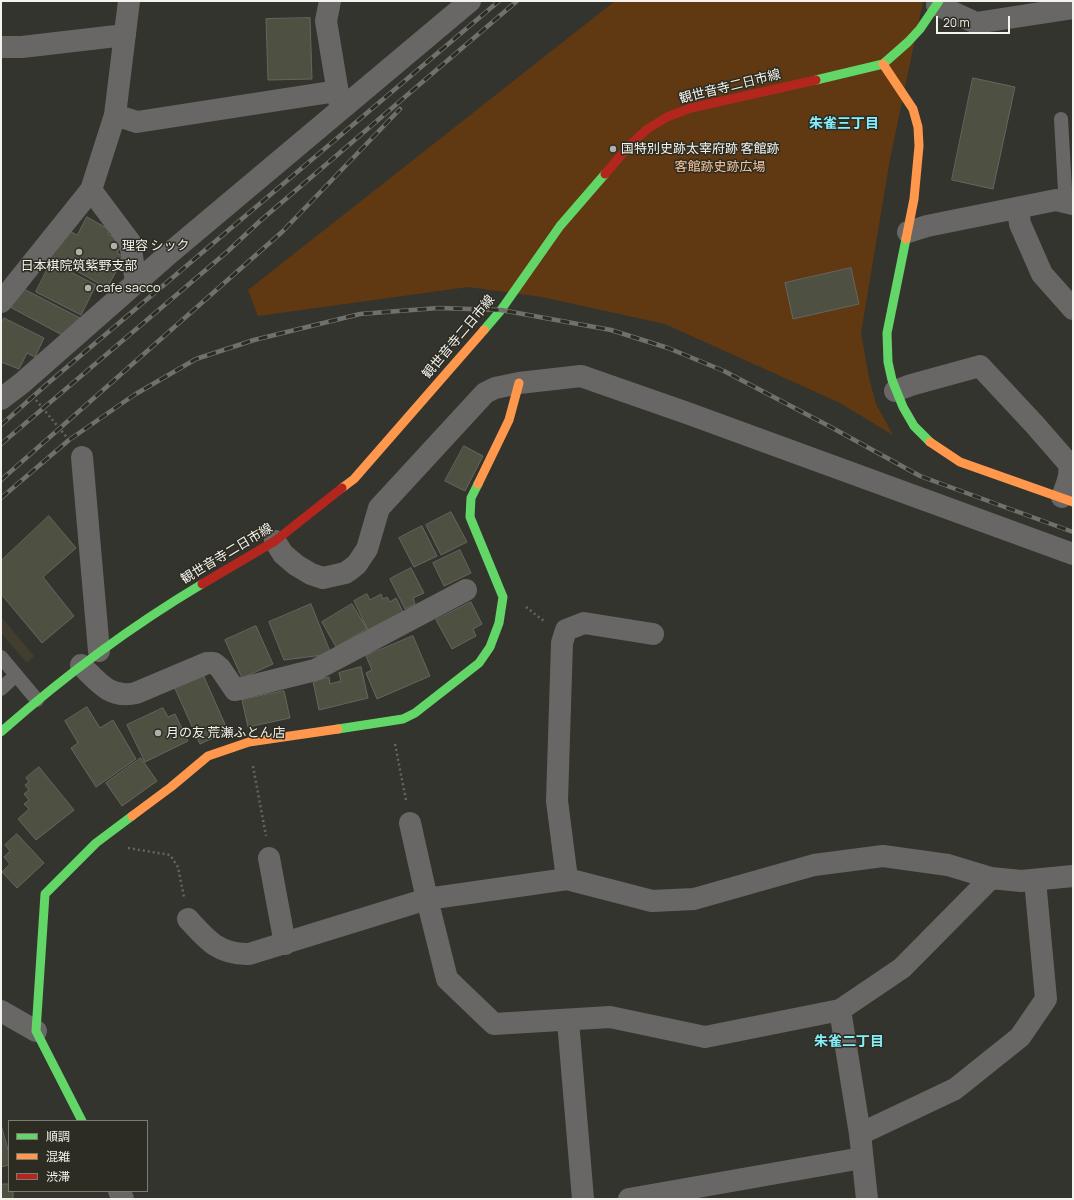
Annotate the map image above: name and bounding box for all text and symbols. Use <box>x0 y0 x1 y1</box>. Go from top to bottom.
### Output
scale bar <box>938 8 1012 34</box>
text: 20 m <box>943 14 970 31</box>
street label: 観世音寺二日市線 <box>678 67 782 107</box>
district label: 朱雀三丁目 <box>809 116 879 132</box>
place label: 国特別史跡太宰府跡 客館跡 <box>621 141 780 157</box>
marker: 国特別史跡太宰府跡 客館跡 <box>608 144 618 154</box>
park label: 客館跡史跡広場 <box>675 159 765 175</box>
place label: 理容 シック <box>122 238 190 254</box>
marker: 理容 シック <box>109 241 119 251</box>
marker: 日本棋院筑紫野支部 <box>74 247 84 257</box>
place label: 日本棋院筑紫野支部 <box>21 258 137 274</box>
place label: cafe sacco <box>96 280 161 296</box>
marker: cafe sacco <box>83 283 93 293</box>
street label: 観世音寺二日市線 <box>420 292 498 382</box>
street label: 観世音寺二日市線 <box>178 521 276 587</box>
place label: 月の友 荒瀬ふとん店 <box>166 725 286 741</box>
marker: 月の友 荒瀬ふとん店 <box>153 728 163 738</box>
district label: 朱雀二丁目 <box>814 1034 884 1050</box>
legend <box>8 1120 148 1192</box>
text: 順調 <box>46 1128 70 1145</box>
text: 混雑 <box>46 1148 70 1165</box>
text: 渋滞 <box>46 1168 70 1185</box>

